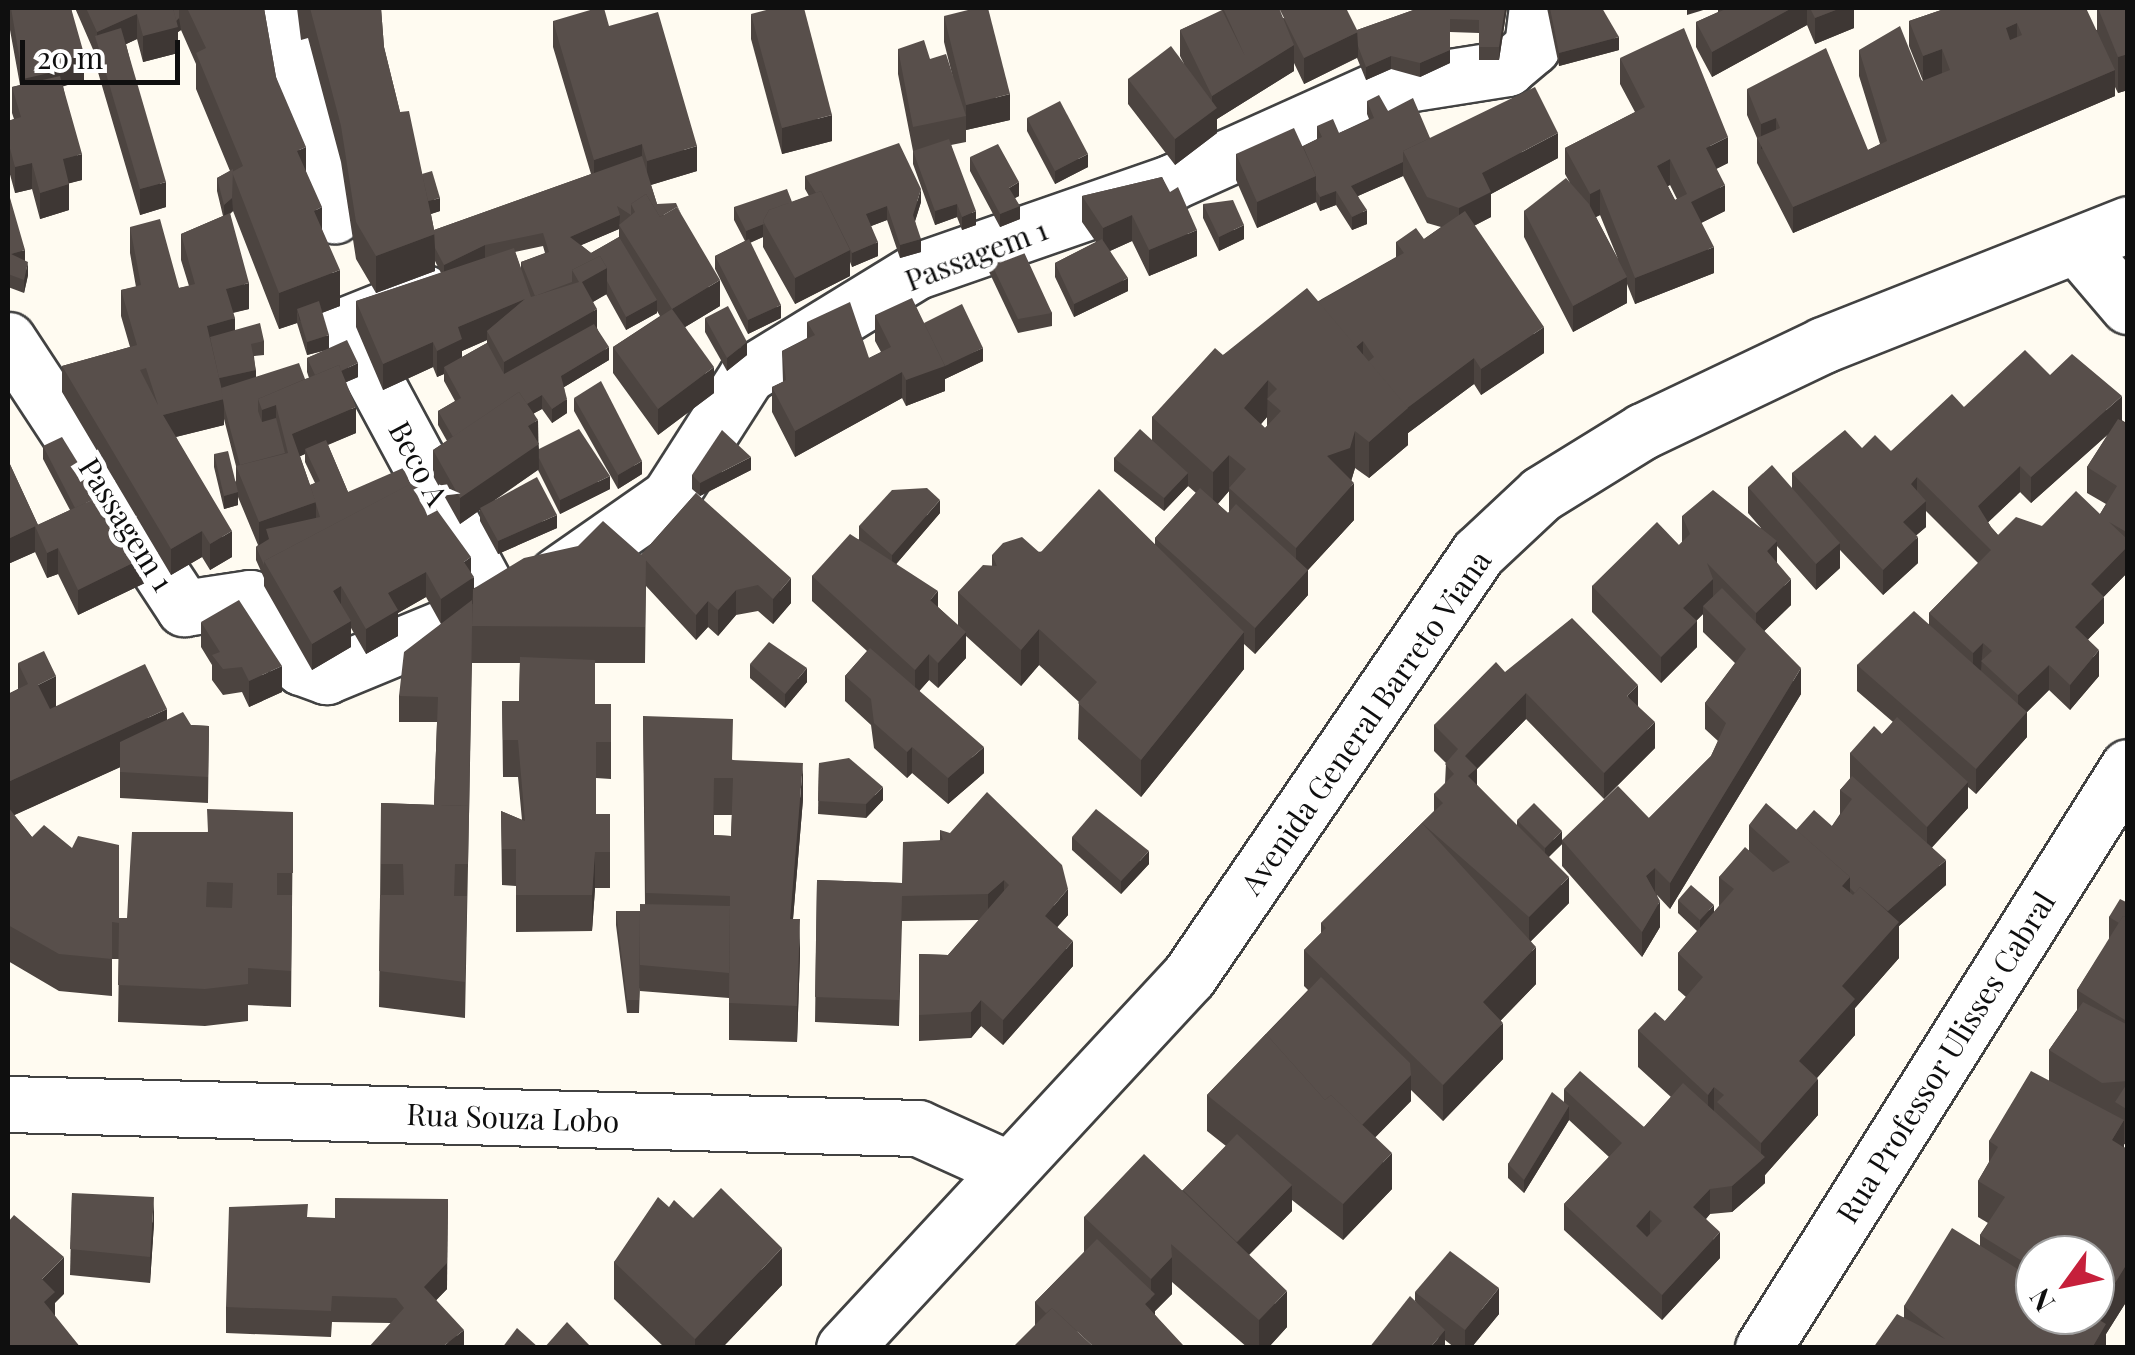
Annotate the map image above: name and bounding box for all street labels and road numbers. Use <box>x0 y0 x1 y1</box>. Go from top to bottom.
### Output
street label: Passagem 1 <box>900 210 1052 298</box>
street label: Beco A <box>382 414 456 512</box>
street label: Passagem 1 <box>72 451 182 597</box>
street label: Avenida General Barreto Viana <box>1232 543 1498 901</box>
street label: Rua Professor Ulisses Cabral <box>1828 884 2062 1230</box>
street label: Rua Souza Lobo <box>406 1095 620 1139</box>

